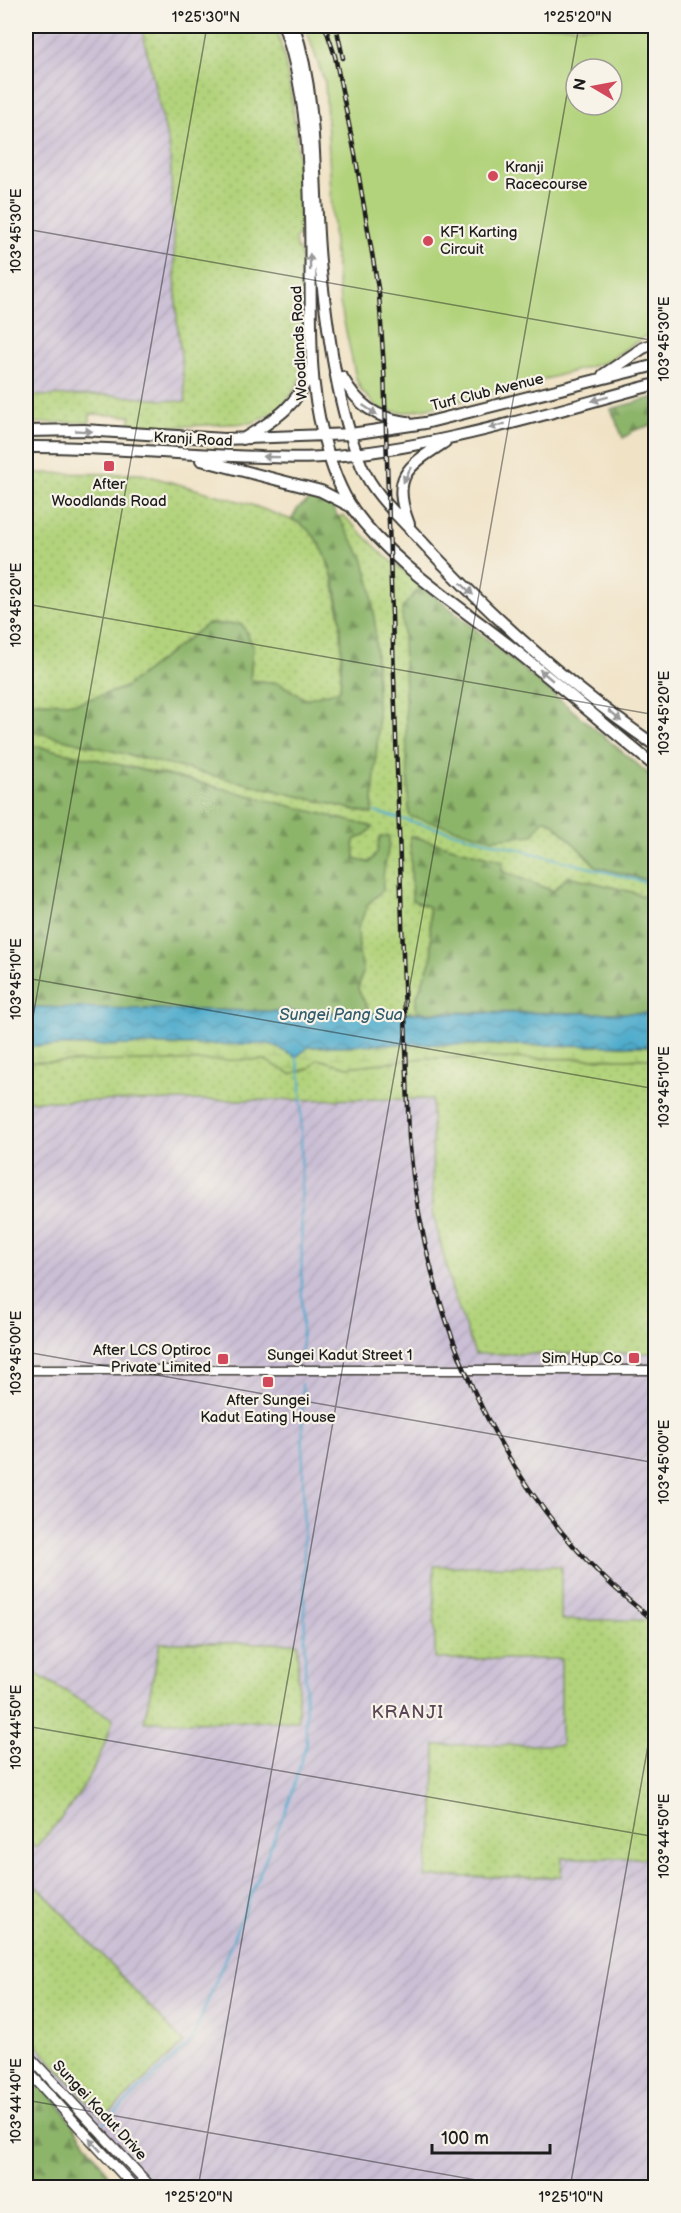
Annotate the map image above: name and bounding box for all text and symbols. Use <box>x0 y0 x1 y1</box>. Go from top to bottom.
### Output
text: 1°25'30"N <box>172 8 240 27</box>
text: 1°25'20"N <box>544 8 612 27</box>
north arrow <box>564 57 624 117</box>
text: N <box>570 77 591 92</box>
place label: Kranji Racecourse <box>505 158 588 194</box>
marker: Kranji Racecourse <box>486 169 500 183</box>
text: 103°45'30"E <box>7 188 26 274</box>
place label: KF1 Karting Circuit <box>440 223 517 259</box>
marker: KF1 Karting Circuit <box>421 234 435 248</box>
one-way arrow <box>305 253 315 272</box>
street label: Woodlands Road <box>287 285 312 401</box>
text: 103°45'30"E <box>655 296 674 382</box>
street label: Turf Club Avenue <box>429 369 546 416</box>
one-way arrow <box>591 395 609 404</box>
one-way arrow <box>362 404 378 415</box>
one-way arrow <box>488 422 506 431</box>
one-way arrow <box>74 426 93 435</box>
street label: Kranji Road <box>153 428 233 451</box>
one-way arrow <box>262 452 281 461</box>
marker: After Woodlands Road <box>102 459 116 473</box>
one-way arrow <box>402 466 412 483</box>
place label: After Woodlands Road <box>52 475 167 511</box>
text: 103°45'20"E <box>7 563 26 647</box>
one-way arrow <box>460 582 475 596</box>
one-way arrow <box>539 669 554 682</box>
text: 103°45'20"E <box>655 671 674 755</box>
one-way arrow <box>607 710 623 723</box>
text: 103°45'10"E <box>7 938 26 1020</box>
water label: Sungei Pang Sua <box>279 1006 403 1025</box>
text: 103°45'10"E <box>655 1046 674 1128</box>
text: 103°45'00"E <box>7 1311 26 1395</box>
place label: After LCS Optiroc Private Limited <box>93 1341 211 1377</box>
street label: Sungei Kadut Street 1 <box>267 1346 413 1365</box>
place label: Sim Hup Co <box>542 1349 622 1368</box>
marker: Sim Hup Co <box>627 1351 641 1365</box>
marker: After LCS Optiroc Private Limited <box>216 1352 230 1366</box>
marker: After Sungei Kadut Eating House <box>261 1375 275 1389</box>
place label: After Sungei Kadut Eating House <box>200 1391 336 1427</box>
text: 103°45'00"E <box>655 1420 674 1504</box>
text: 103°44'50"E <box>7 1684 26 1770</box>
district label: KRANJI <box>371 1702 445 1723</box>
text: 103°44'50"E <box>655 1793 674 1879</box>
street label: Sungei Kadut Drive <box>48 2056 151 2164</box>
text: 103°44'40"E <box>7 2058 26 2144</box>
scale bar <box>432 2117 550 2155</box>
text: 100 m <box>441 2128 489 2149</box>
one-way arrow <box>89 2138 102 2153</box>
text: 1°25'20"N <box>165 2188 233 2207</box>
text: 1°25'10"N <box>538 2188 604 2207</box>

